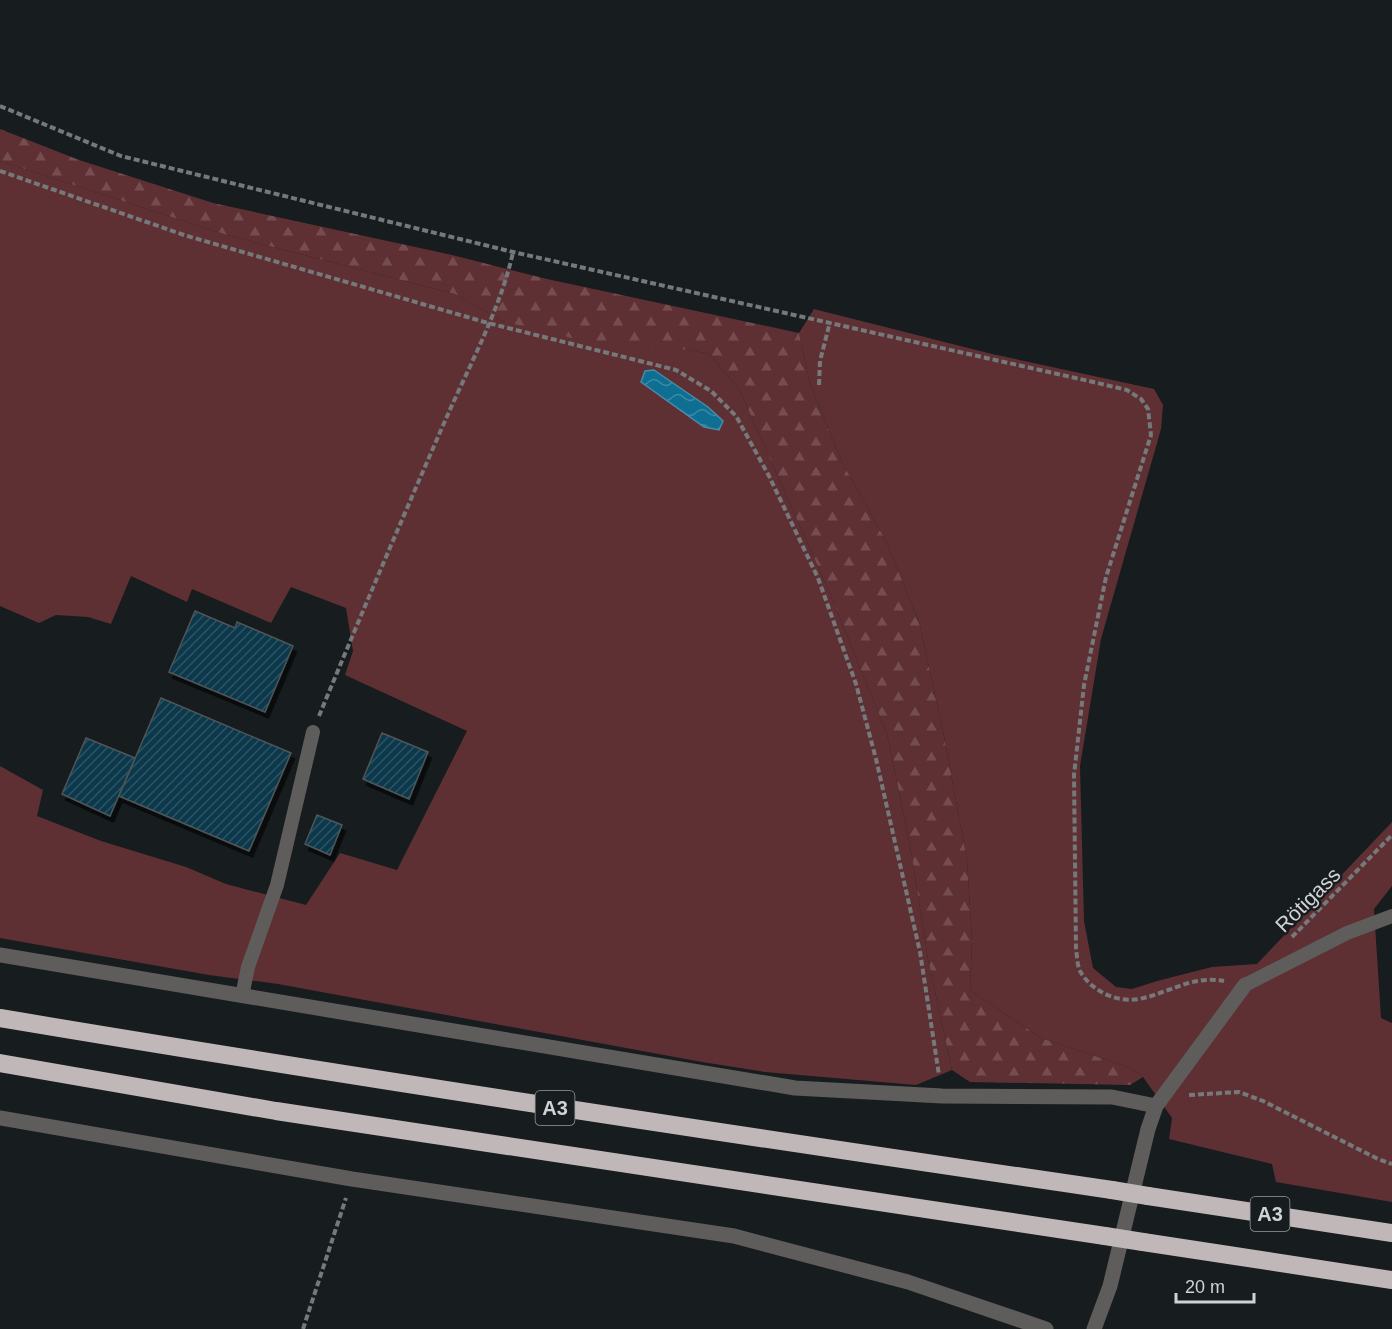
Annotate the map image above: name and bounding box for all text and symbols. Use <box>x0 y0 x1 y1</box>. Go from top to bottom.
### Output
street label: Rötigass <box>1271 863 1345 937</box>
road number: A3 <box>536 1091 574 1125</box>
road number: A3 <box>1250 1197 1290 1231</box>
scale bar <box>1176 1266 1254 1304</box>
text: 20 m <box>1185 1277 1225 1297</box>

